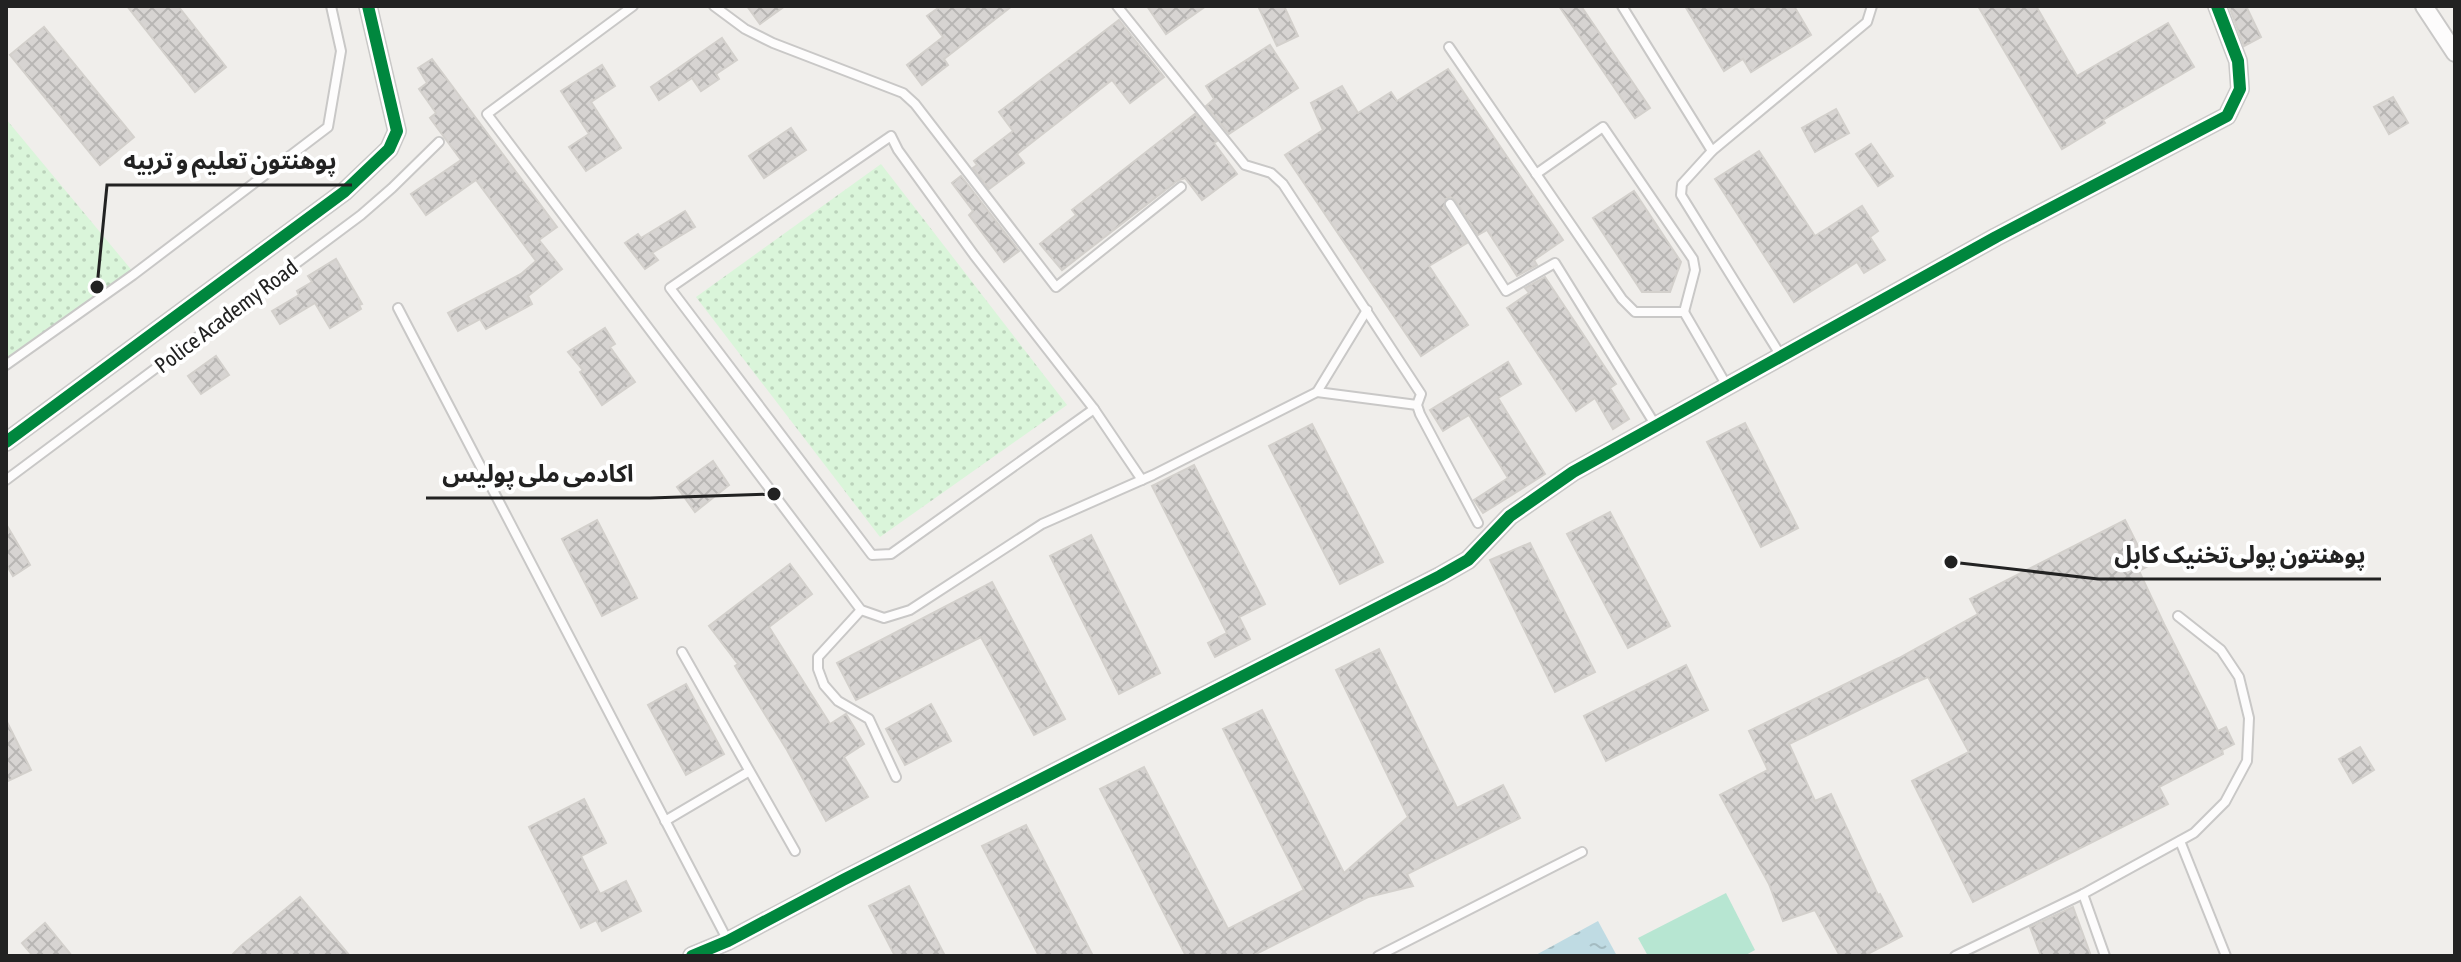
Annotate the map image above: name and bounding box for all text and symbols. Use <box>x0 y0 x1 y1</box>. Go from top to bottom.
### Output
callout: پوهنتون تعلیم و تربیه <box>107 137 352 185</box>
text: پوهنتون تعلیم و تربیه <box>123 147 337 178</box>
street label: Police Academy Road <box>149 254 303 378</box>
callout: اکادمی ملی پولیس <box>426 450 650 498</box>
text: اکادمی ملی پولیس <box>442 460 634 490</box>
callout: پوهنتون پولی‌تخنیک کابل <box>2098 531 2381 579</box>
text: پوهنتون پولی‌تخنیک کابل <box>2114 541 2366 571</box>

